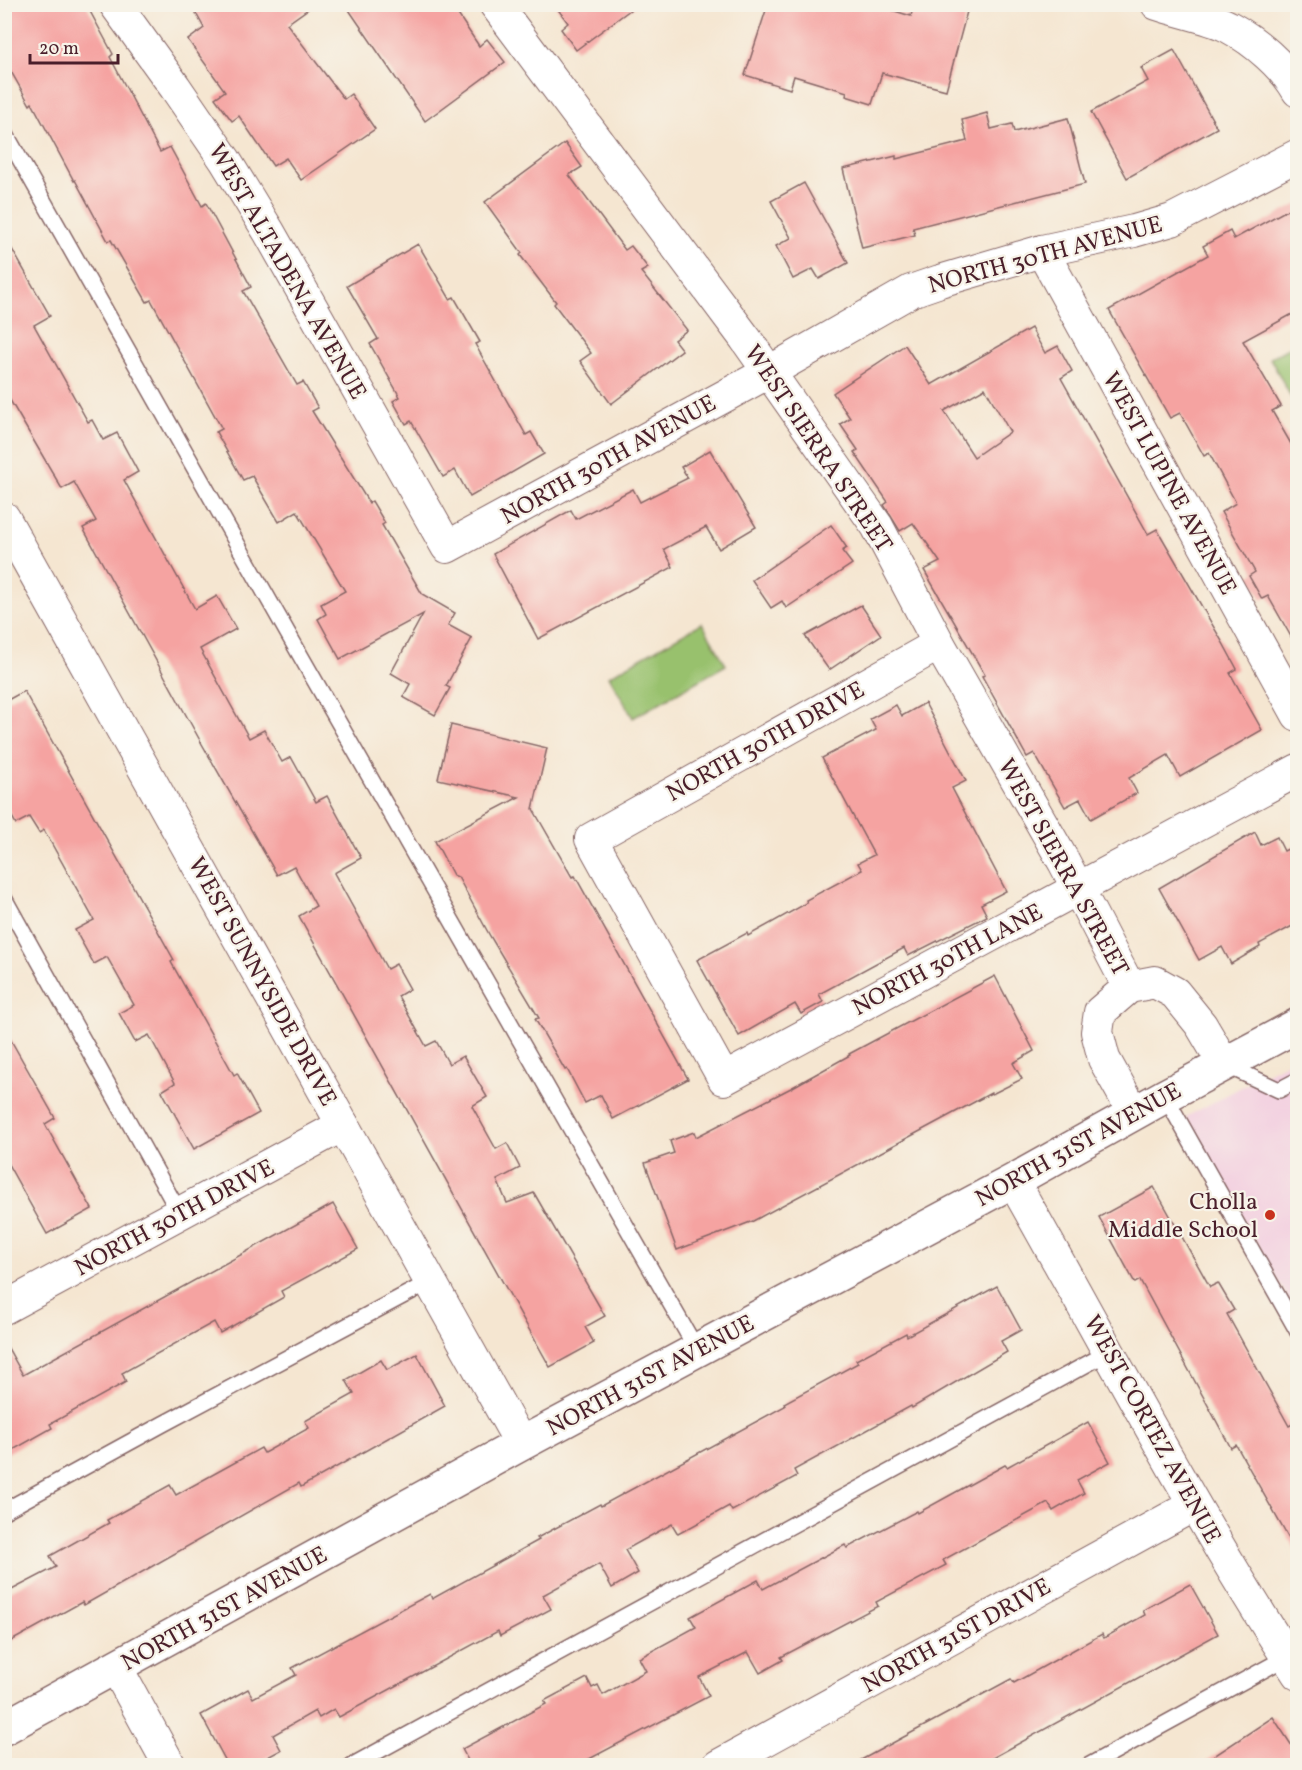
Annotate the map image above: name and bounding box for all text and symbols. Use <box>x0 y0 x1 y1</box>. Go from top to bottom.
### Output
scale bar <box>30 27 118 65</box>
text: 20 m <box>39 37 79 62</box>
street label: WEST ALTADENA AVENUE <box>199 137 374 407</box>
street label: NORTH 30TH AVENUE <box>924 208 1167 304</box>
street label: WEST SIERRA STREET <box>735 338 900 560</box>
street label: WEST LUPINE AVENUE <box>1093 366 1244 602</box>
street label: NORTH 30TH AVENUE <box>495 387 723 534</box>
street label: NORTH 30TH DRIVE <box>661 674 871 811</box>
street label: WEST SIERRA STREET <box>988 753 1136 983</box>
street label: WEST SUNNYSIDE DRIVE <box>178 851 344 1113</box>
street label: NORTH 30TH LANE <box>847 896 1049 1025</box>
street label: NORTH 31ST AVENUE <box>970 1075 1188 1217</box>
street label: NORTH 30TH DRIVE <box>69 1152 281 1286</box>
place label: Cholla Middle School <box>1108 1186 1258 1248</box>
marker: Cholla Middle School <box>1263 1208 1277 1222</box>
street label: NORTH 31ST AVENUE <box>541 1308 761 1446</box>
street label: WEST CORTEZ AVENUE <box>1074 1309 1228 1551</box>
street label: NORTH 31ST AVENUE <box>116 1539 334 1681</box>
street label: NORTH 31ST DRIVE <box>856 1571 1058 1703</box>

